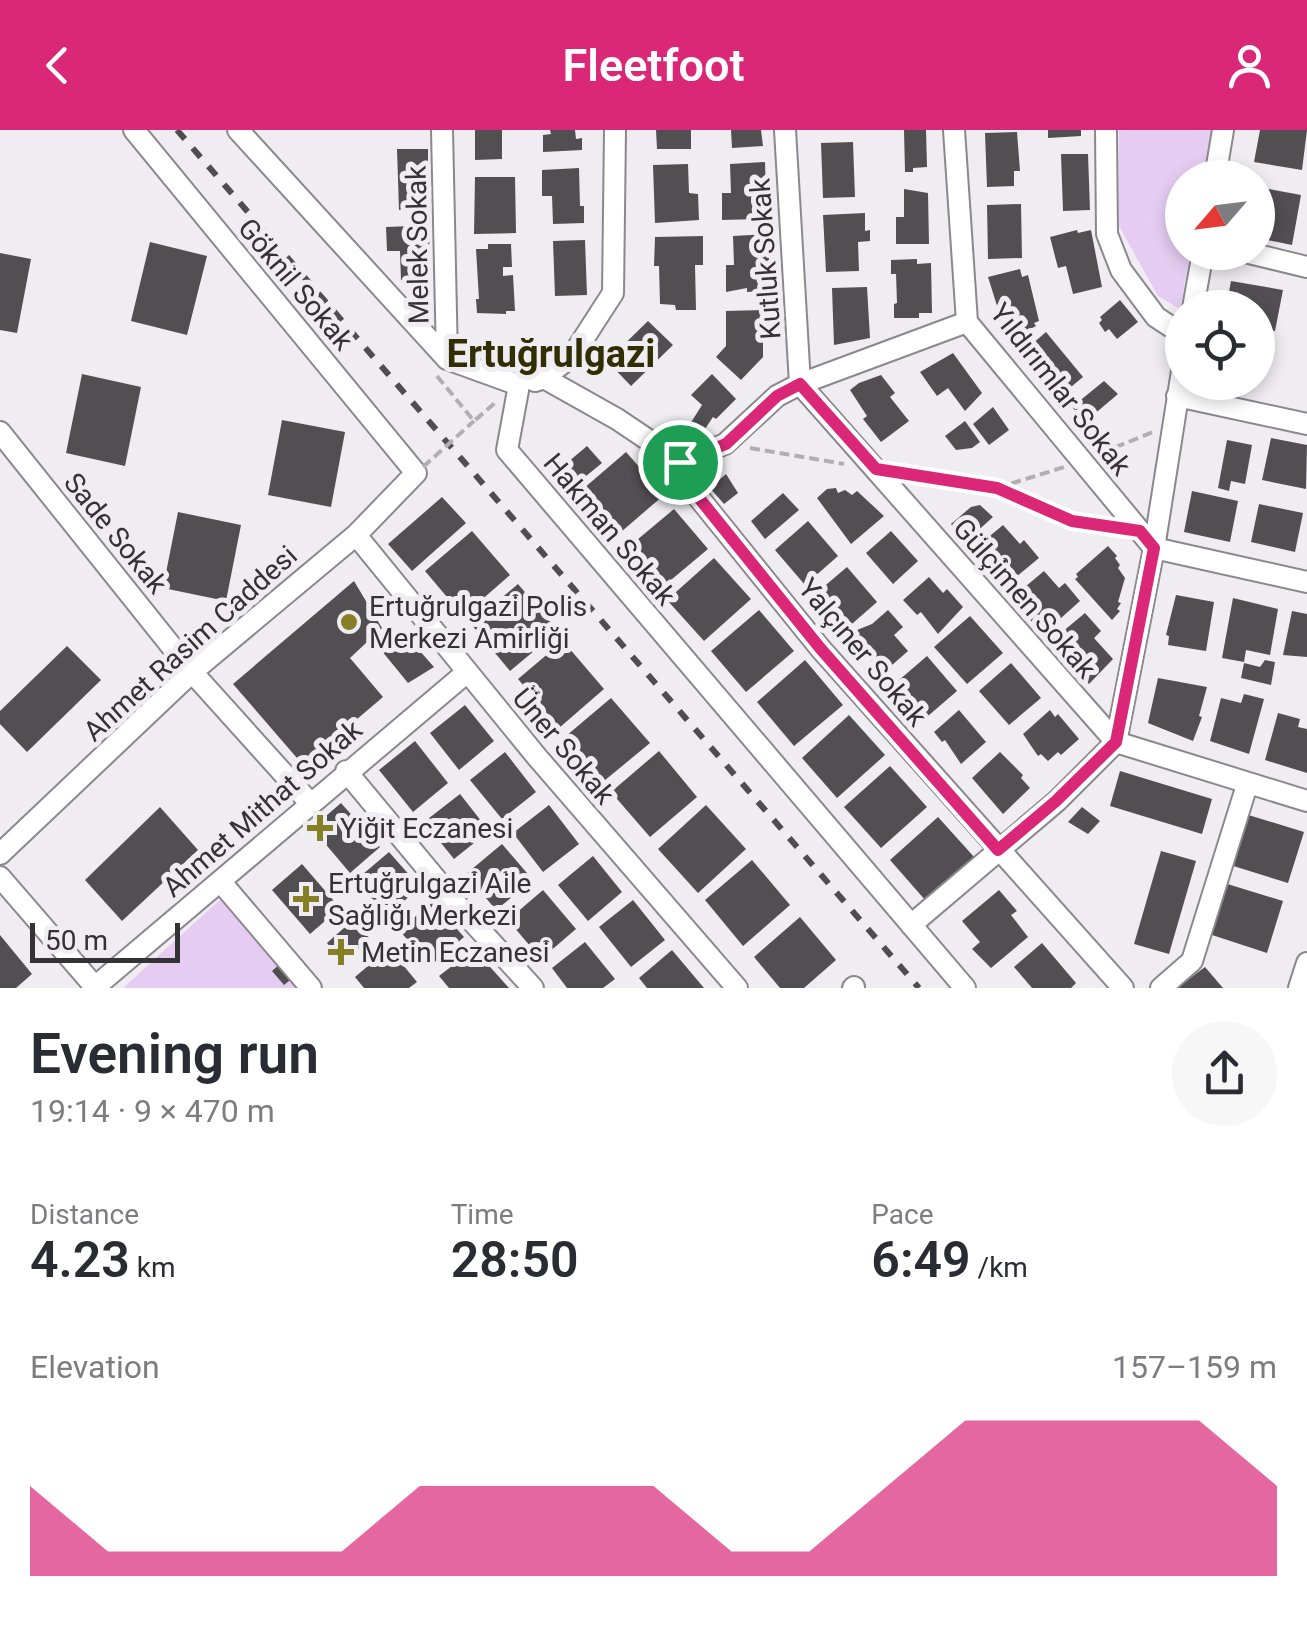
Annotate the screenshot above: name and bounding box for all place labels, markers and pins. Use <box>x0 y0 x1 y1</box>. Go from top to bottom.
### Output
pin <box>638 420 723 505</box>
place label: Ertuğrulgazi Polis Merkezi Amirliği <box>369 590 587 655</box>
marker: Ertuğrulgazi Polis Merkezi Amirliği <box>338 611 360 633</box>
place label: Yiğit Eczanesi <box>340 812 513 845</box>
marker: Yiğit Eczanesi <box>309 817 331 839</box>
place label: Ertuğrulgazi Aile Sağlığı Merkezi <box>328 867 531 932</box>
marker: Ertuğrulgazi Aile Sağlığı Merkezi <box>293 886 319 912</box>
place label: Metin Eczanesi <box>361 936 550 969</box>
marker: Metin Eczanesi <box>330 941 352 963</box>

